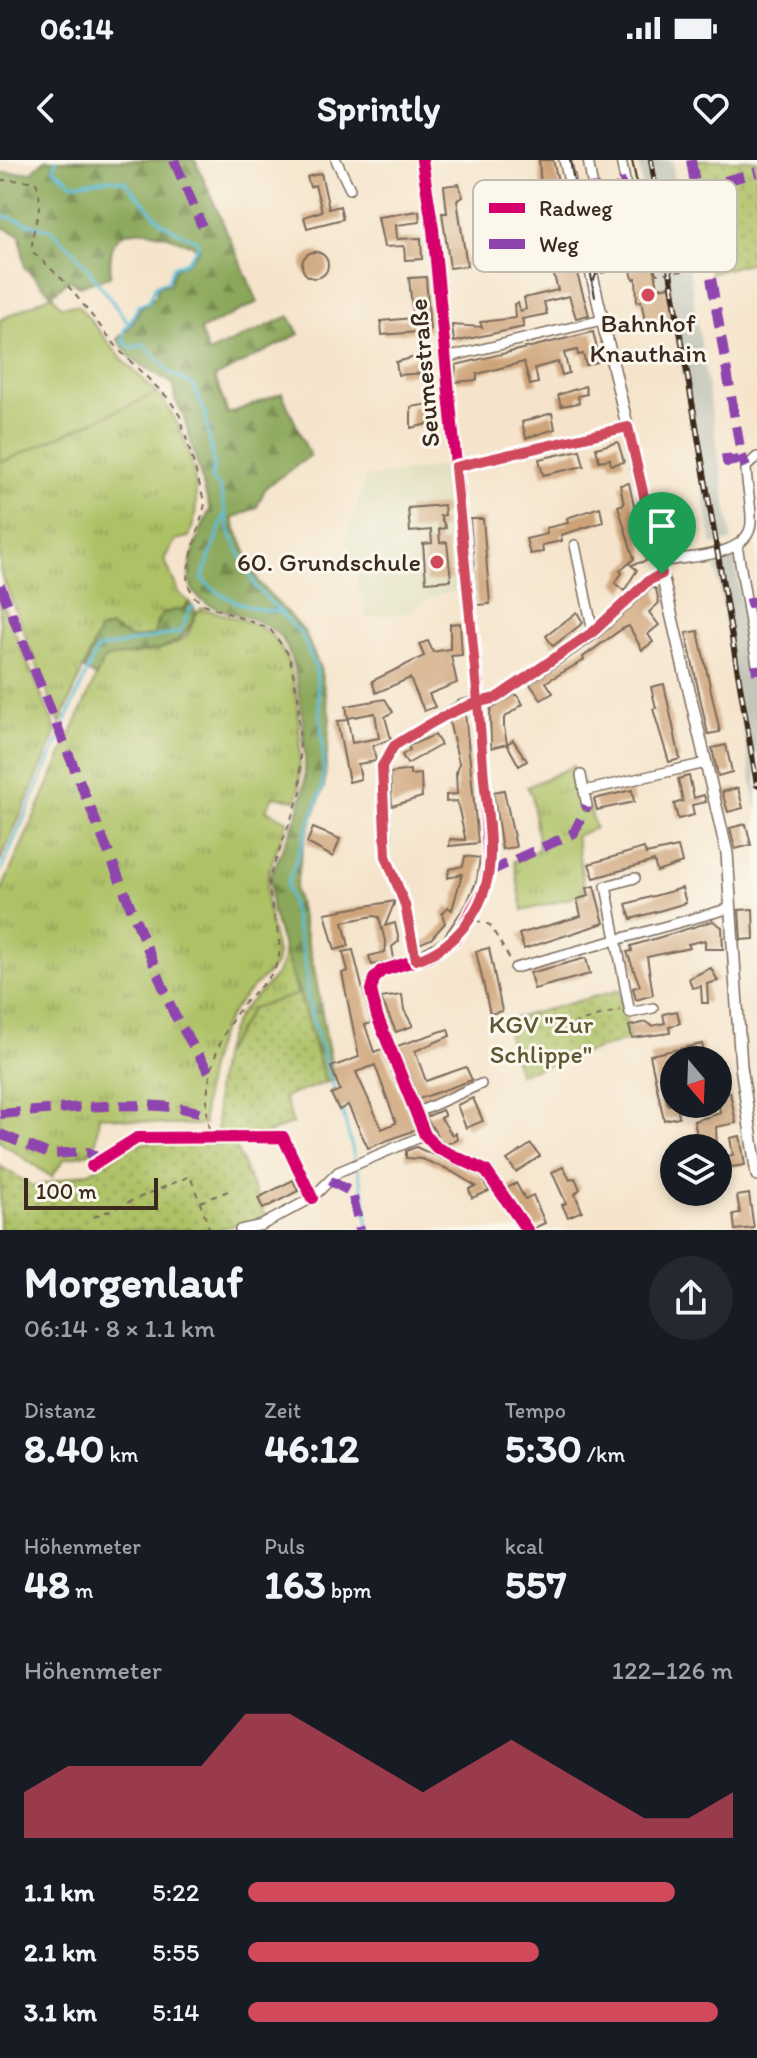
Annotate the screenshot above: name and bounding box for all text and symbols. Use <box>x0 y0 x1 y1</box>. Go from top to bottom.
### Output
text: 06:14 <box>40 10 114 47</box>
icon: back <box>24 86 68 130</box>
icon: heart <box>689 86 733 130</box>
text: Sprintly <box>317 87 440 130</box>
legend <box>473 180 737 272</box>
text: Radweg <box>539 195 613 222</box>
text: Weg <box>539 231 580 258</box>
marker: Bahnhof Knauthain <box>639 286 657 304</box>
street label: Seumestraße <box>402 297 446 449</box>
place label: Bahnhof Knauthain <box>589 307 707 369</box>
pin <box>628 492 696 574</box>
icon: arrive <box>640 504 684 548</box>
place label: 60. Grundschule <box>237 546 421 578</box>
marker: 60. Grundschule <box>428 553 446 571</box>
park label: KGV "Zur Schlippe" <box>489 1008 594 1070</box>
north arrow <box>660 1046 732 1118</box>
map controls <box>660 1046 732 1206</box>
button: layers <box>660 1134 732 1206</box>
scale bar <box>24 1174 158 1210</box>
text: 100 m <box>36 1178 97 1205</box>
text: Morgenlauf <box>24 1255 243 1308</box>
button: share <box>649 1256 733 1340</box>
text: 06:14 · 8 × 1.1 km <box>24 1312 215 1344</box>
text: Distanz <box>24 1397 96 1424</box>
text: Zeit <box>264 1397 301 1424</box>
text: Tempo <box>505 1397 566 1424</box>
text: 8.40 <box>24 1424 104 1472</box>
text: 46:12 <box>264 1424 359 1472</box>
text: 5:30 <box>505 1424 582 1472</box>
text: km <box>104 1441 139 1468</box>
text: /km <box>582 1441 625 1468</box>
text: Höhenmeter <box>24 1533 141 1560</box>
text: Puls <box>264 1533 305 1560</box>
text: kcal <box>505 1533 544 1560</box>
text: 48 <box>24 1560 70 1608</box>
text: 163 <box>264 1560 326 1608</box>
text: 557 <box>505 1560 567 1608</box>
text: m <box>70 1577 93 1604</box>
text: bpm <box>326 1577 372 1604</box>
text: Höhenmeter <box>24 1654 162 1686</box>
text: 122–126 m <box>612 1654 733 1686</box>
text: 1.1 km <box>24 1876 95 1908</box>
text: 5:22 <box>152 1876 199 1908</box>
text: 2.1 km <box>24 1936 96 1968</box>
text: 5:55 <box>152 1936 199 1968</box>
text: 3.1 km <box>24 1996 97 2028</box>
text: 5:14 <box>152 1996 200 2028</box>

